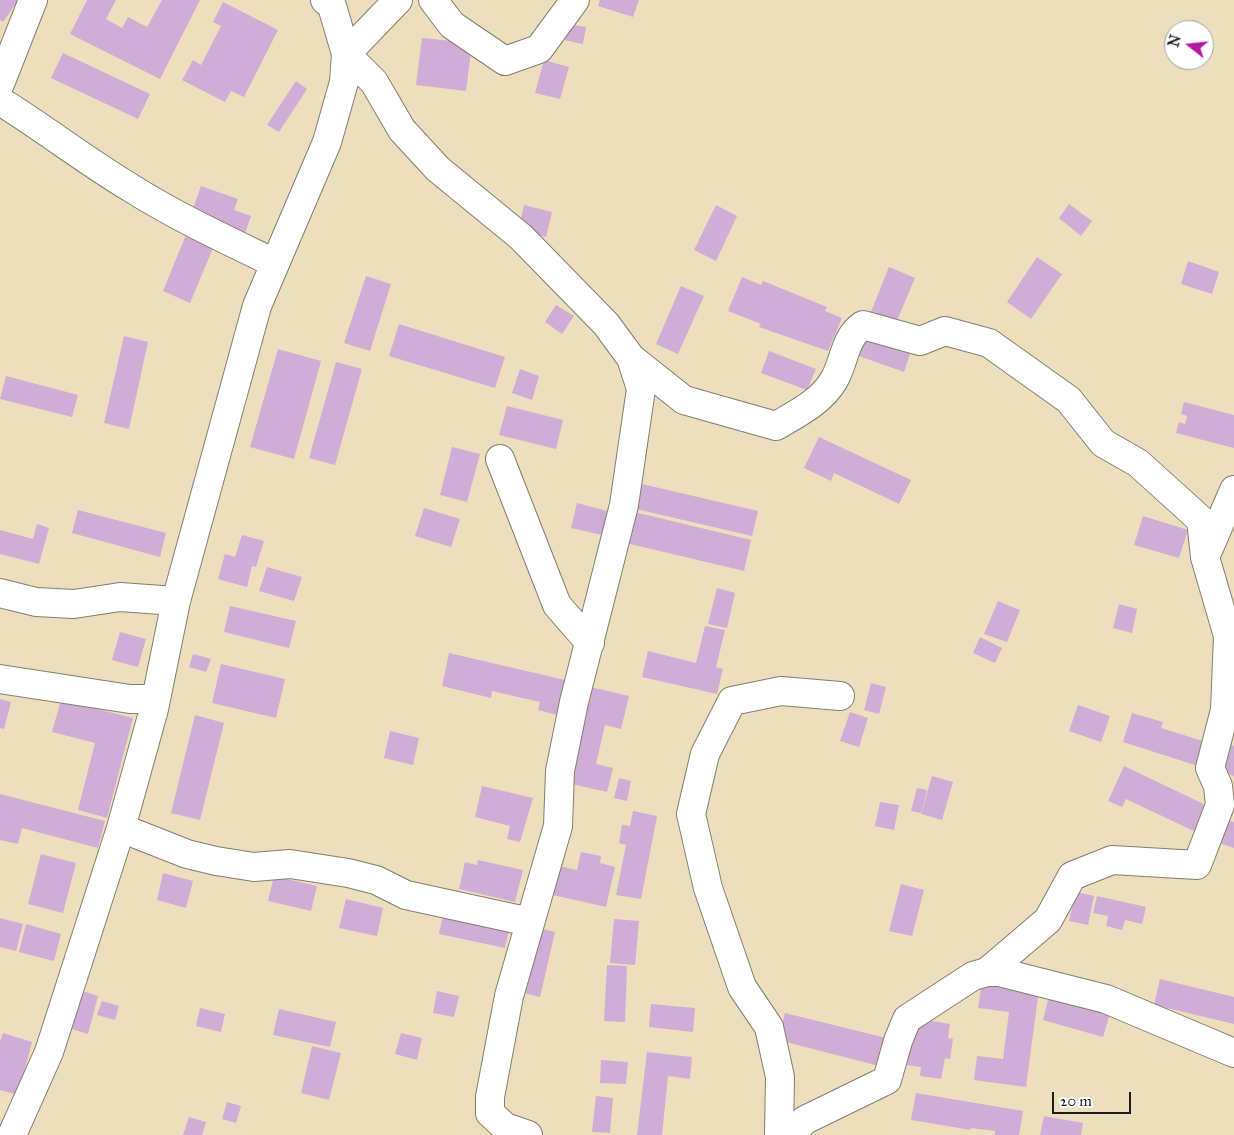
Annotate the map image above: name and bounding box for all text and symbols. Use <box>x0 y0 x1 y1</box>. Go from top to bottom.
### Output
north arrow <box>1164 20 1214 70</box>
text: N <box>1165 33 1185 49</box>
scale bar <box>1054 1082 1133 1114</box>
text: 20 m <box>1060 1092 1092 1110</box>

